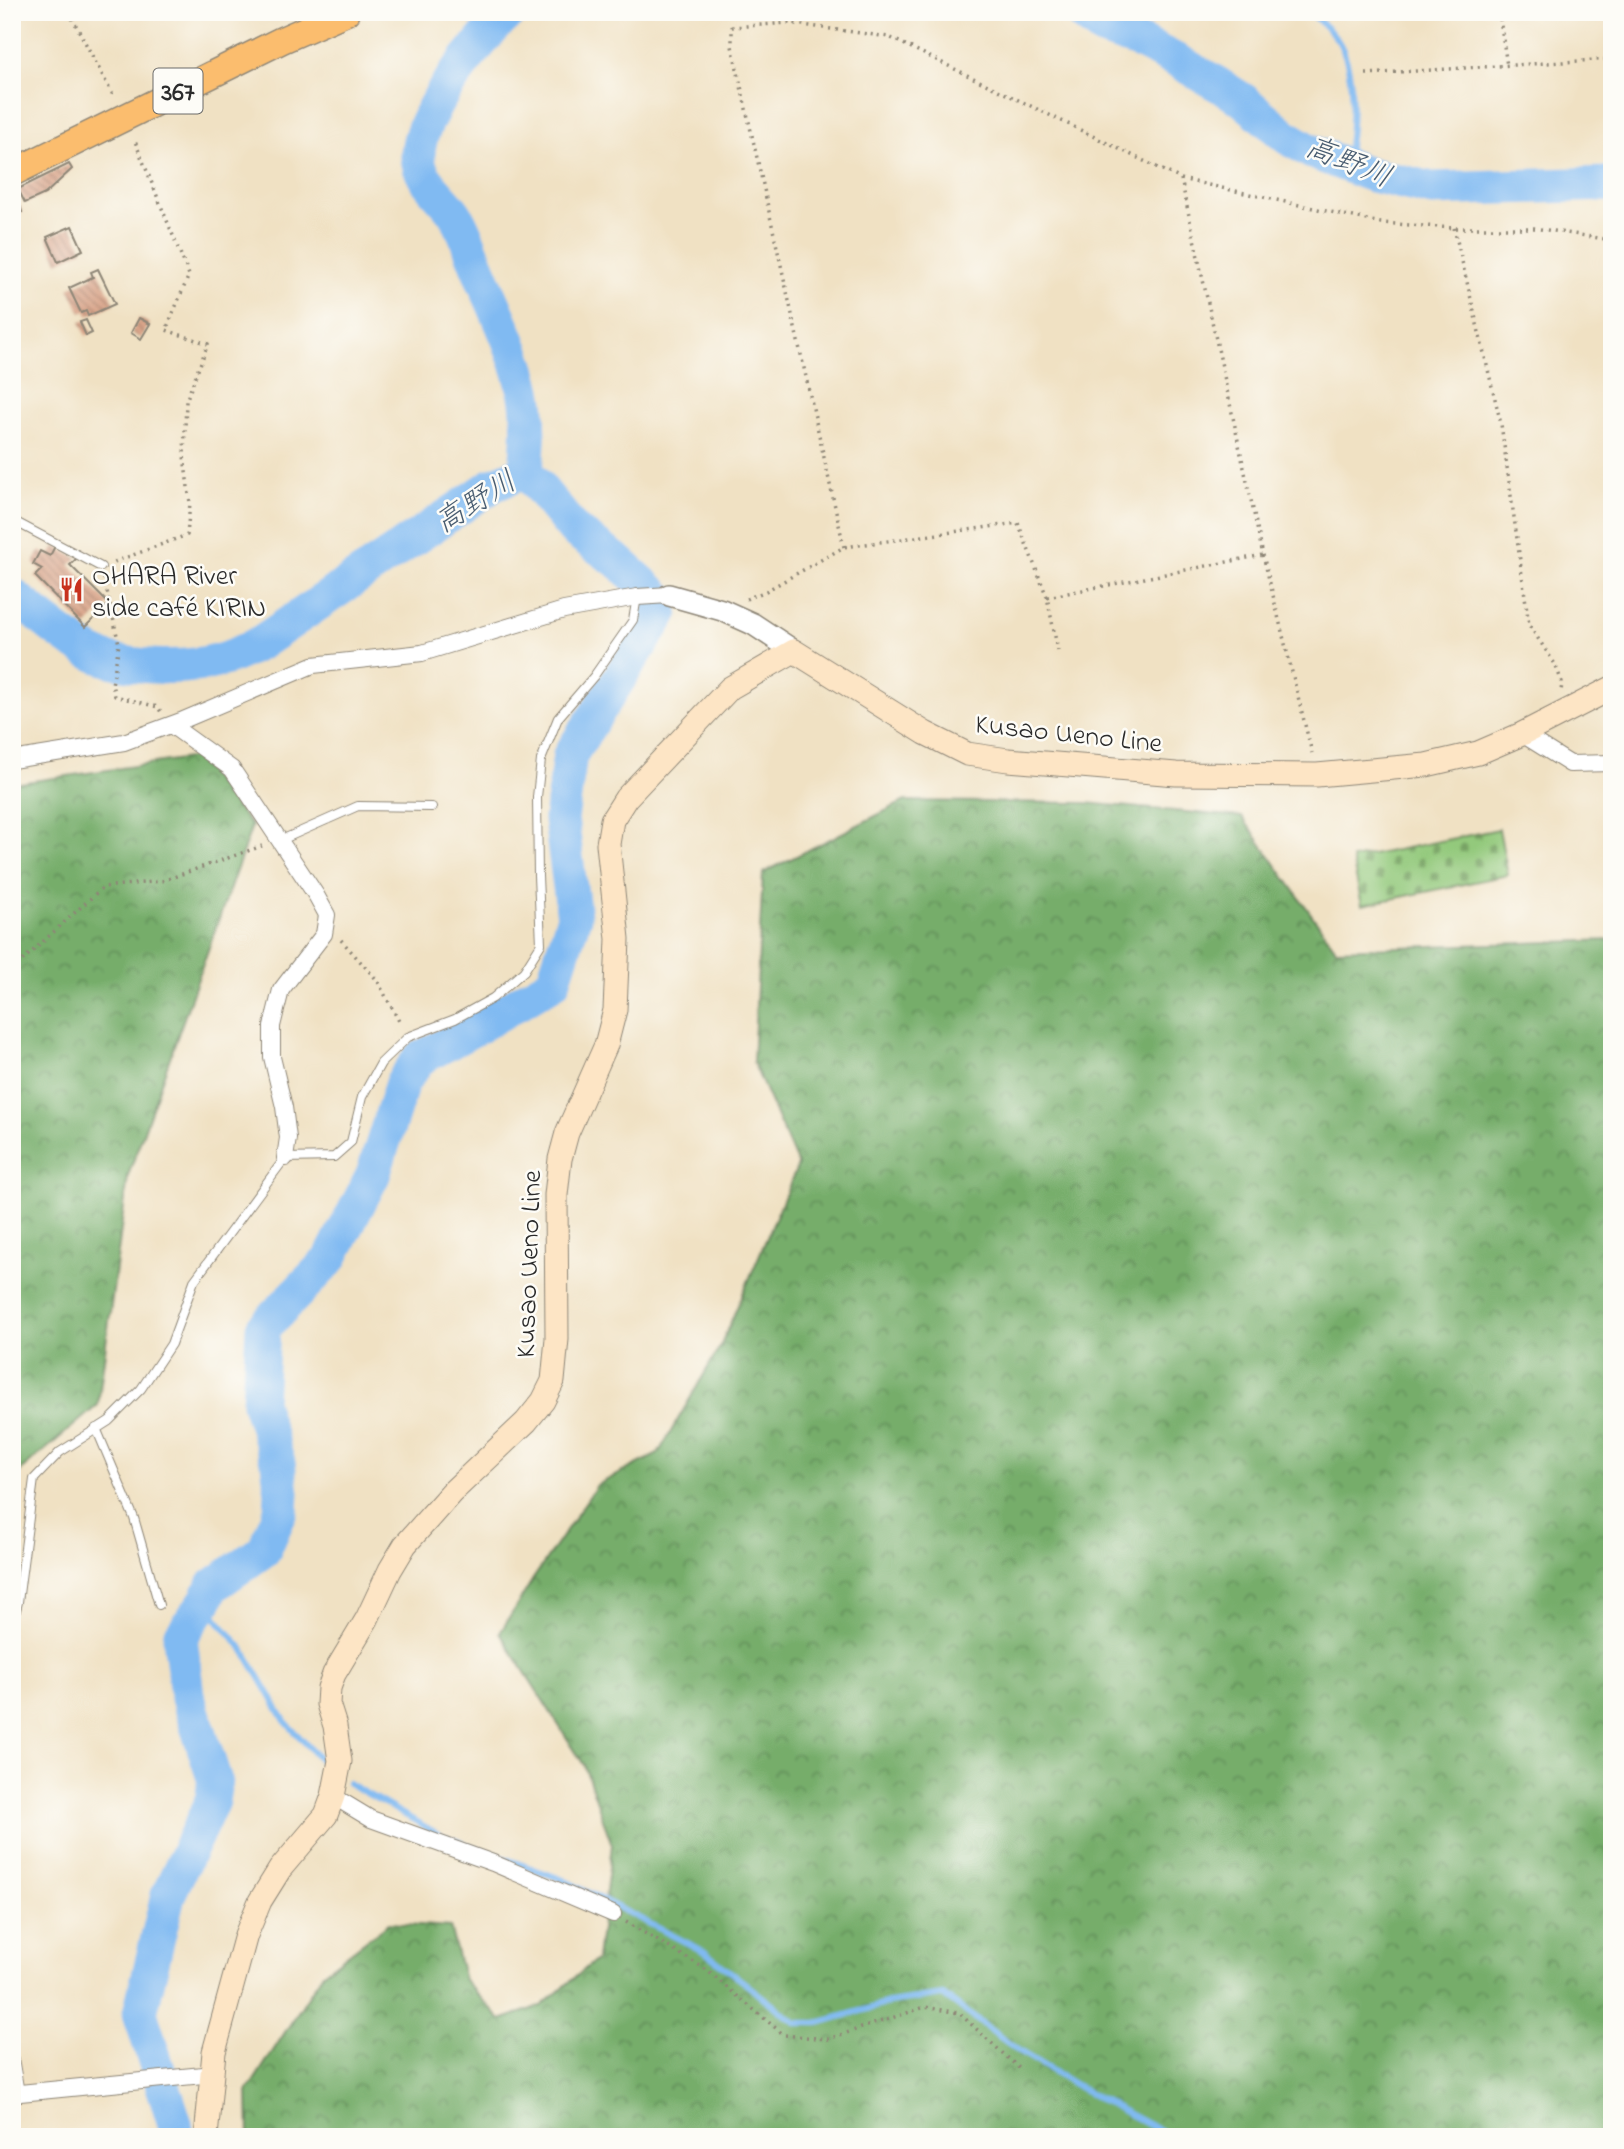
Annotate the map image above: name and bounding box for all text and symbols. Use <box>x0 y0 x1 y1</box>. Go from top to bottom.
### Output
road number: 367 <box>154 68 202 114</box>
water label: 高野川 <box>1298 127 1398 201</box>
water label: 高野川 <box>427 461 526 546</box>
place label: OHARA River side café KIRIN <box>92 557 266 630</box>
restaurant icon: OHARA River side café KIRIN <box>58 576 86 604</box>
street label: Kusao Ueno Line <box>973 705 1165 766</box>
street label: Kusao Ueno Line <box>507 1169 554 1359</box>

